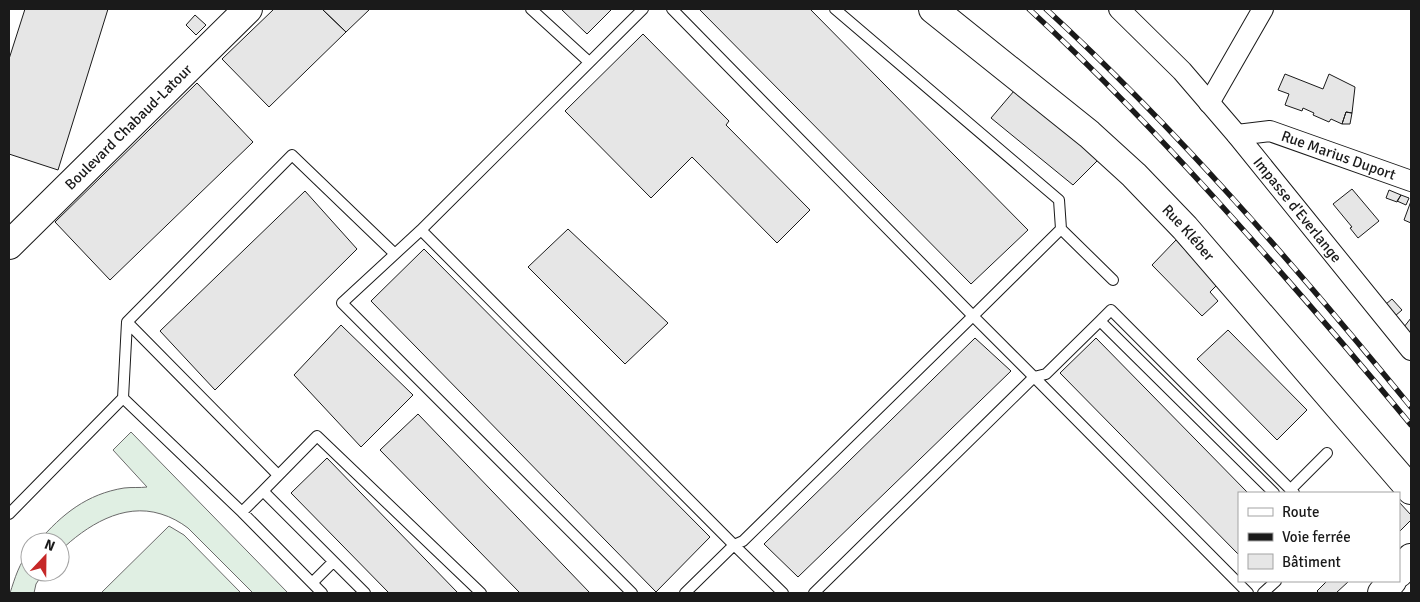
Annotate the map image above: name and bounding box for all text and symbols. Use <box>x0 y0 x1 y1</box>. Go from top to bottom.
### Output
street label: Boulevard Chabaud-Latour <box>61 60 196 194</box>
street label: Rue Marius Duport <box>1279 127 1398 184</box>
street label: Impasse d'Everlange <box>1249 153 1346 266</box>
street label: Rue Kléber <box>1158 201 1218 265</box>
legend <box>1238 492 1400 582</box>
text: Route <box>1282 503 1319 521</box>
text: Voie ferrée <box>1282 528 1351 546</box>
north arrow <box>20 532 70 582</box>
text: N <box>42 536 57 555</box>
text: Bâtiment <box>1282 553 1341 571</box>

